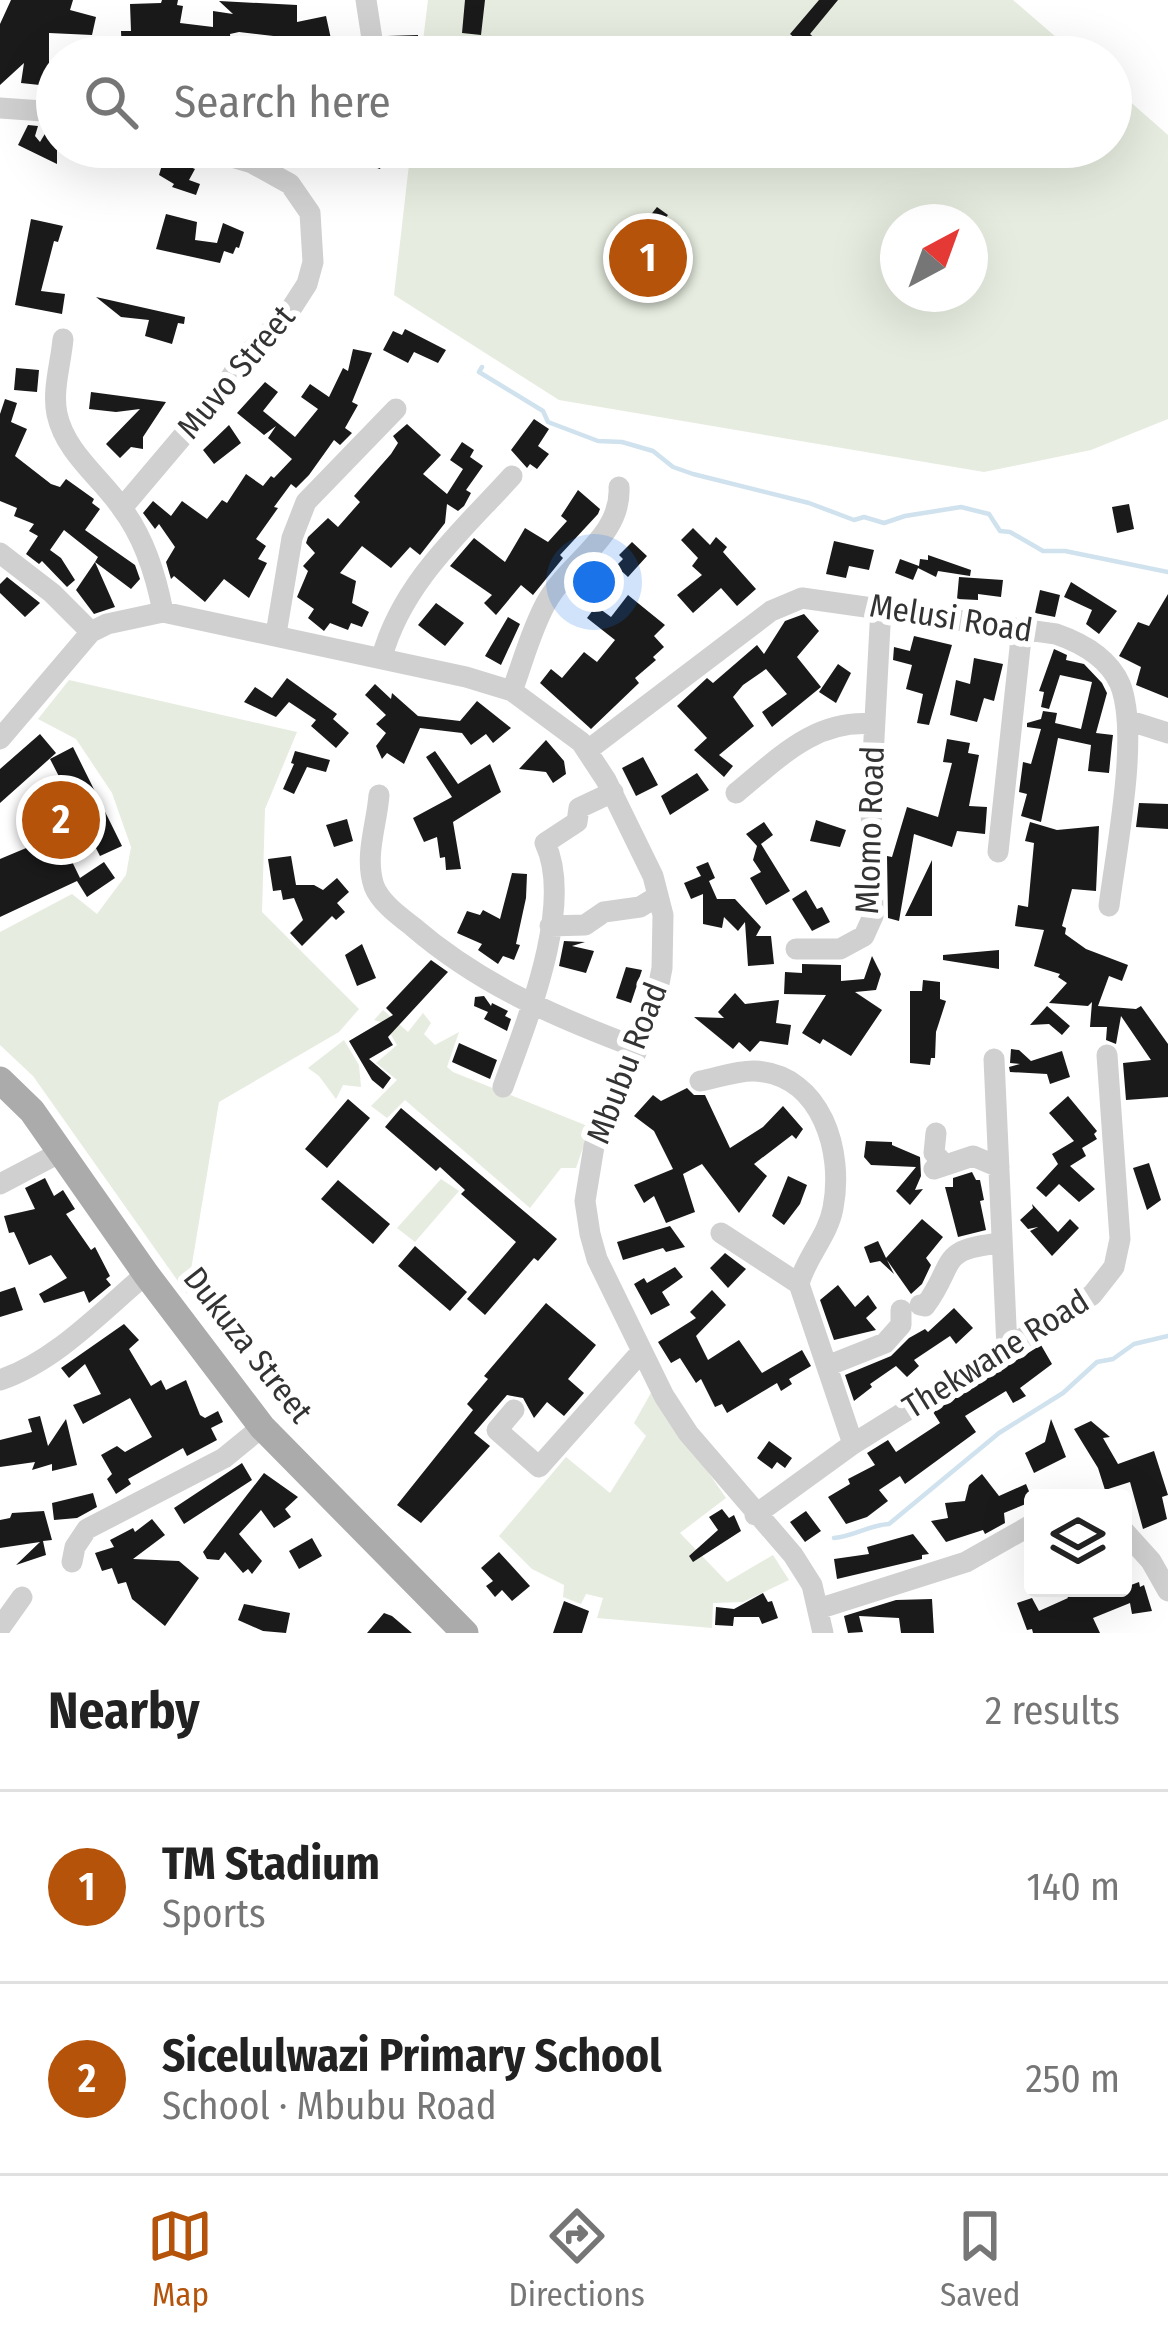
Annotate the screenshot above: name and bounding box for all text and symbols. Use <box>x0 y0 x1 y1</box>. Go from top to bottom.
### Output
search box <box>36 36 1132 168</box>
icon: search <box>78 69 144 135</box>
text: Search here <box>174 75 391 129</box>
north arrow <box>880 204 988 312</box>
pin: 1 <box>609 213 687 303</box>
street label: Muvo Street <box>169 297 303 447</box>
your location <box>564 552 624 612</box>
street label: Melusi Road <box>867 585 1035 651</box>
street label: Mlomo Road <box>847 745 893 915</box>
pin: 2 <box>22 775 100 865</box>
street label: Mbubu Road <box>578 977 676 1149</box>
street label: Dukuza Street <box>175 1259 321 1431</box>
street label: Thekwane Road <box>896 1281 1096 1427</box>
map controls <box>1024 1489 1132 1597</box>
button: layers <box>1024 1489 1132 1597</box>
text: Nearby <box>48 1680 200 1742</box>
text: 2 results <box>985 1688 1120 1734</box>
text: TM Stadium <box>162 1837 380 1891</box>
text: 1 <box>79 1864 95 1910</box>
text: 140 m <box>1026 1864 1120 1910</box>
text: Sports <box>162 1891 266 1937</box>
text: Sicelulwazi Primary School <box>162 2029 661 2083</box>
text: 2 <box>78 2056 96 2102</box>
text: 250 m <box>1025 2056 1120 2102</box>
text: School · Mbubu Road <box>162 2083 497 2129</box>
tab: Map <box>147 2203 213 2315</box>
tab: Directions <box>508 2203 645 2315</box>
tab: Saved <box>940 2203 1020 2315</box>

